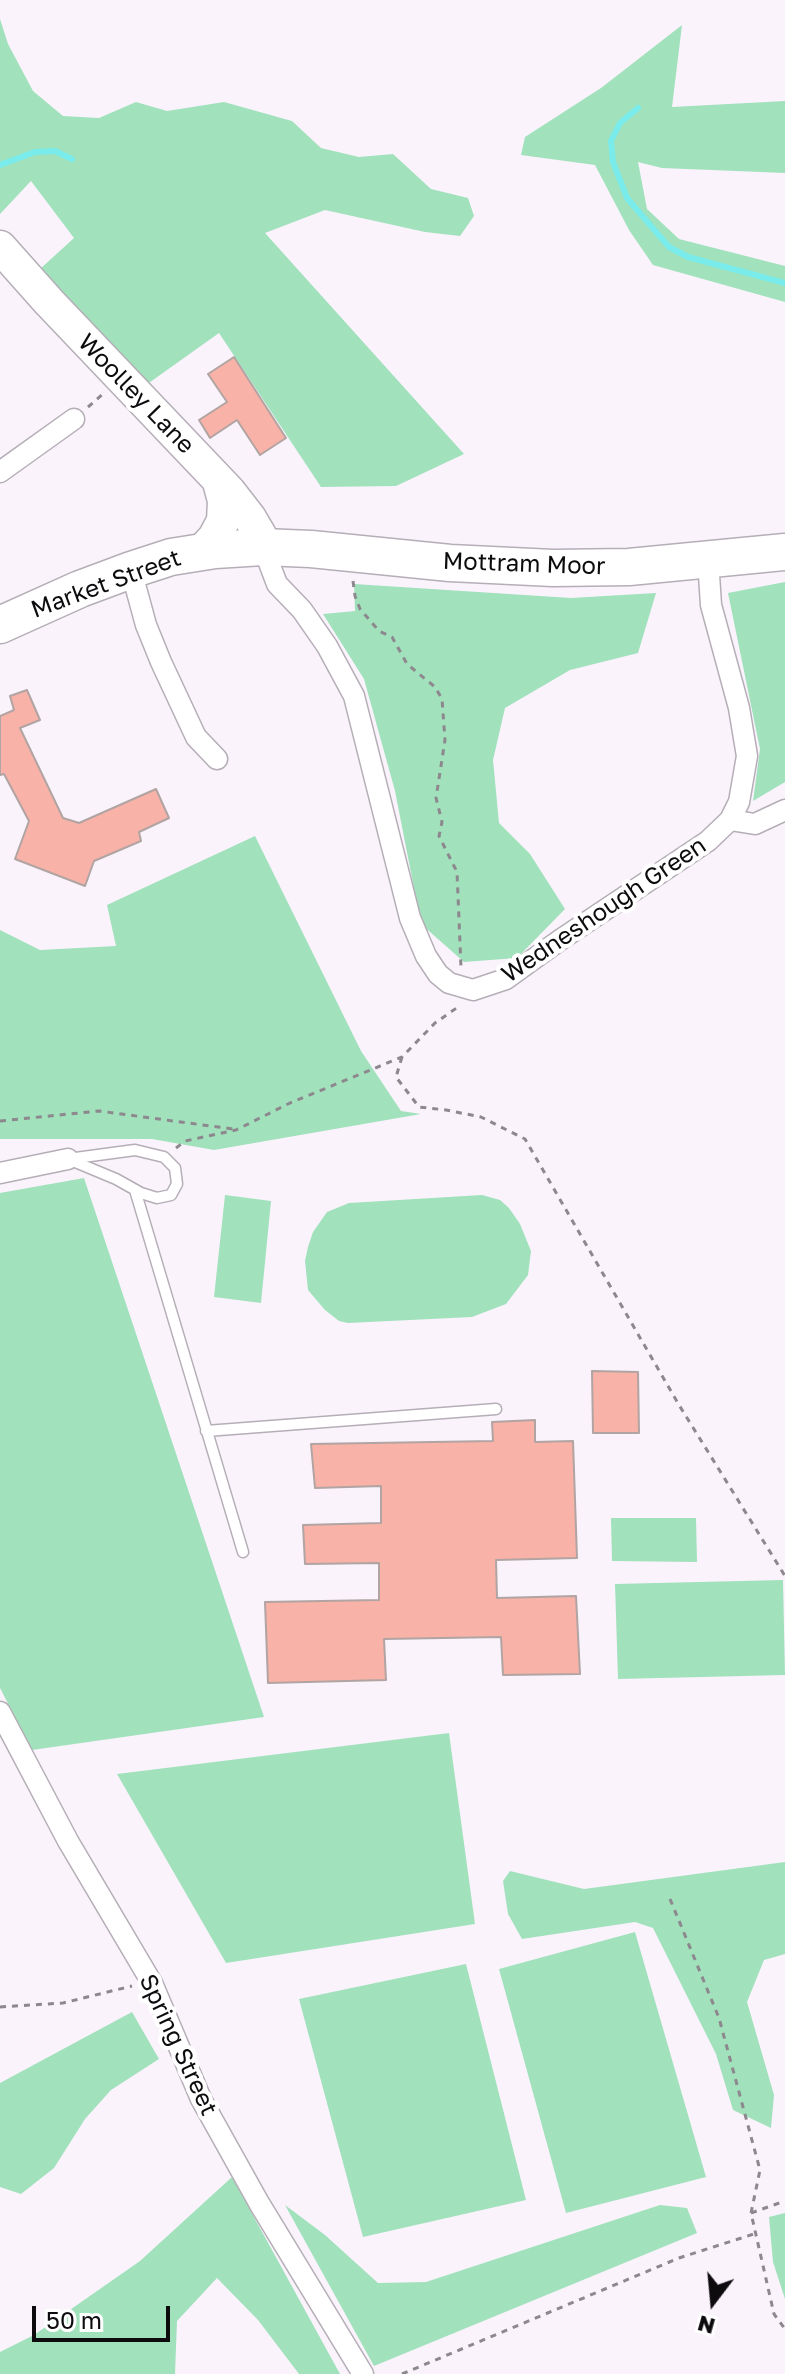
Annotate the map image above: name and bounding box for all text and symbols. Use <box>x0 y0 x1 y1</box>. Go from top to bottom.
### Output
street label: Woolley Lane <box>72 328 200 460</box>
street label: Market Street <box>27 544 185 624</box>
street label: Mottram Moor <box>442 547 606 581</box>
street label: Wedneshough Green <box>496 831 712 989</box>
street label: Spring Street <box>133 1970 223 2120</box>
north arrow <box>673 2262 753 2342</box>
scale bar <box>36 2290 174 2340</box>
text: 50 m <box>46 2305 102 2334</box>
text: N <box>694 2310 718 2341</box>

